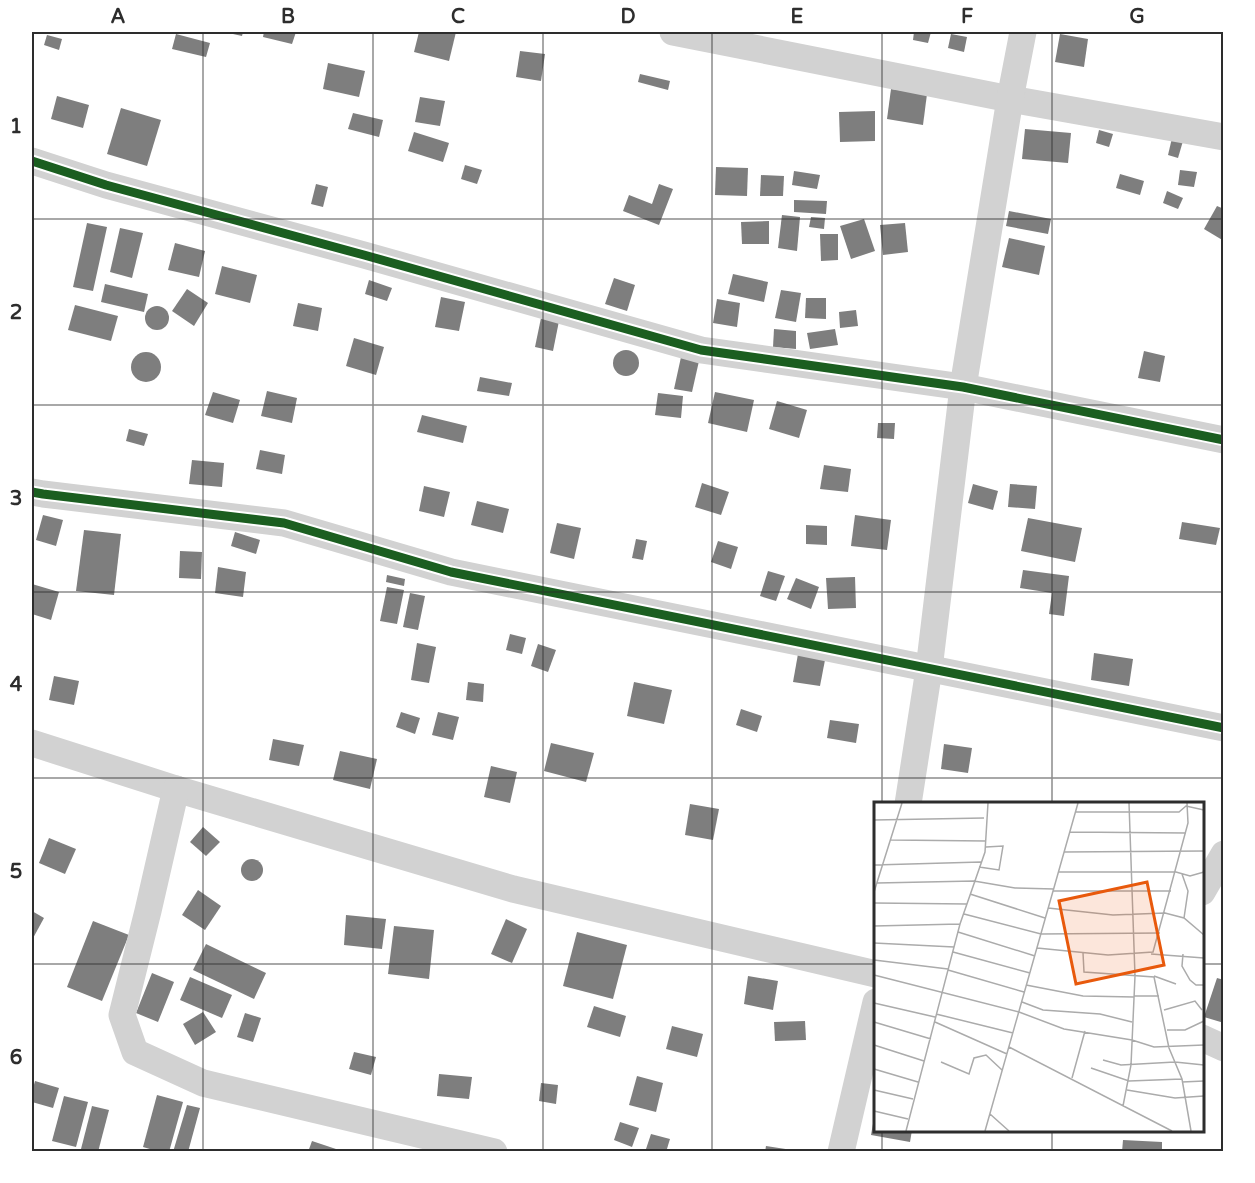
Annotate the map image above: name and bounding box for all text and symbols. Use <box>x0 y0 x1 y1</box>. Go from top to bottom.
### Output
text: A <box>111 5 126 29</box>
text: B <box>281 5 295 29</box>
text: C <box>451 5 465 29</box>
text: D <box>620 5 636 29</box>
text: E <box>791 5 804 29</box>
text: F <box>961 5 973 29</box>
text: G <box>1129 5 1145 29</box>
text: 1 <box>10 115 22 139</box>
text: 2 <box>10 301 22 325</box>
text: 3 <box>10 487 22 511</box>
text: 4 <box>10 673 23 697</box>
inset map <box>874 802 1204 1132</box>
text: 5 <box>10 860 22 884</box>
text: 6 <box>10 1046 22 1070</box>

